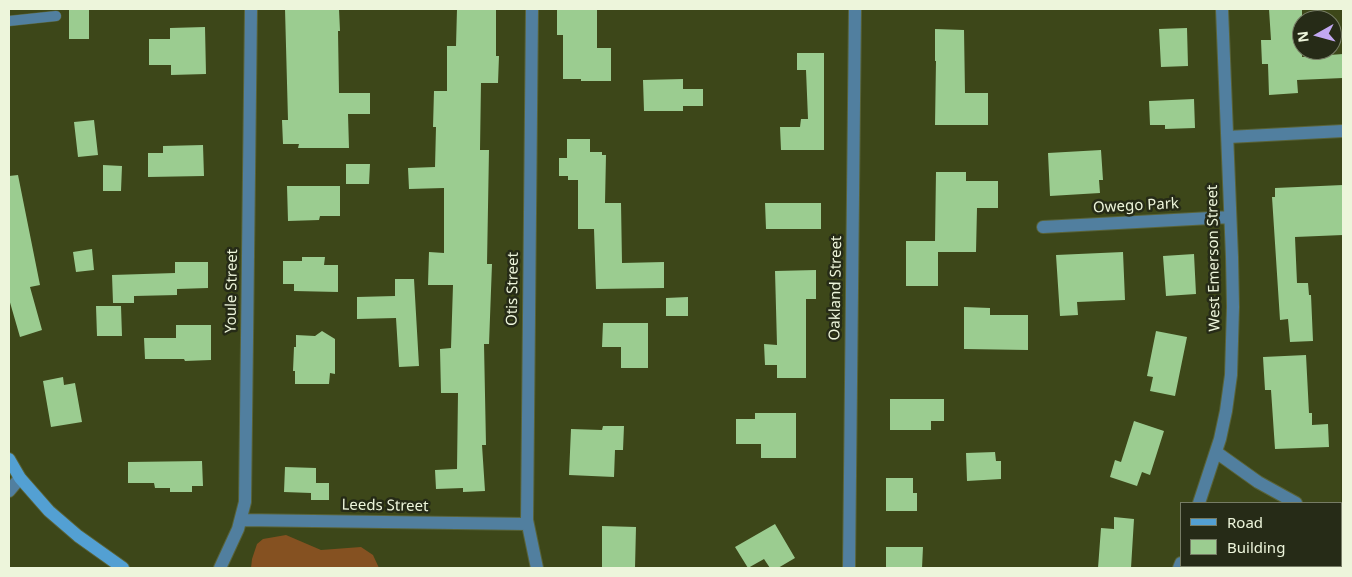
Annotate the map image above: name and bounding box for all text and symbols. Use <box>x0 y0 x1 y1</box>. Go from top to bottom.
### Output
north arrow <box>1292 10 1342 60</box>
text: N <box>1292 30 1313 44</box>
street label: West Emerson Street <box>1204 184 1224 332</box>
street label: Owego Park <box>1093 195 1179 217</box>
street label: Oakland Street <box>826 236 846 340</box>
street label: Youle Street <box>222 249 242 333</box>
street label: Otis Street <box>503 252 523 326</box>
street label: Leeds Street <box>341 496 429 516</box>
legend <box>1180 502 1342 567</box>
text: Road <box>1227 512 1263 532</box>
text: Building <box>1227 537 1285 557</box>

